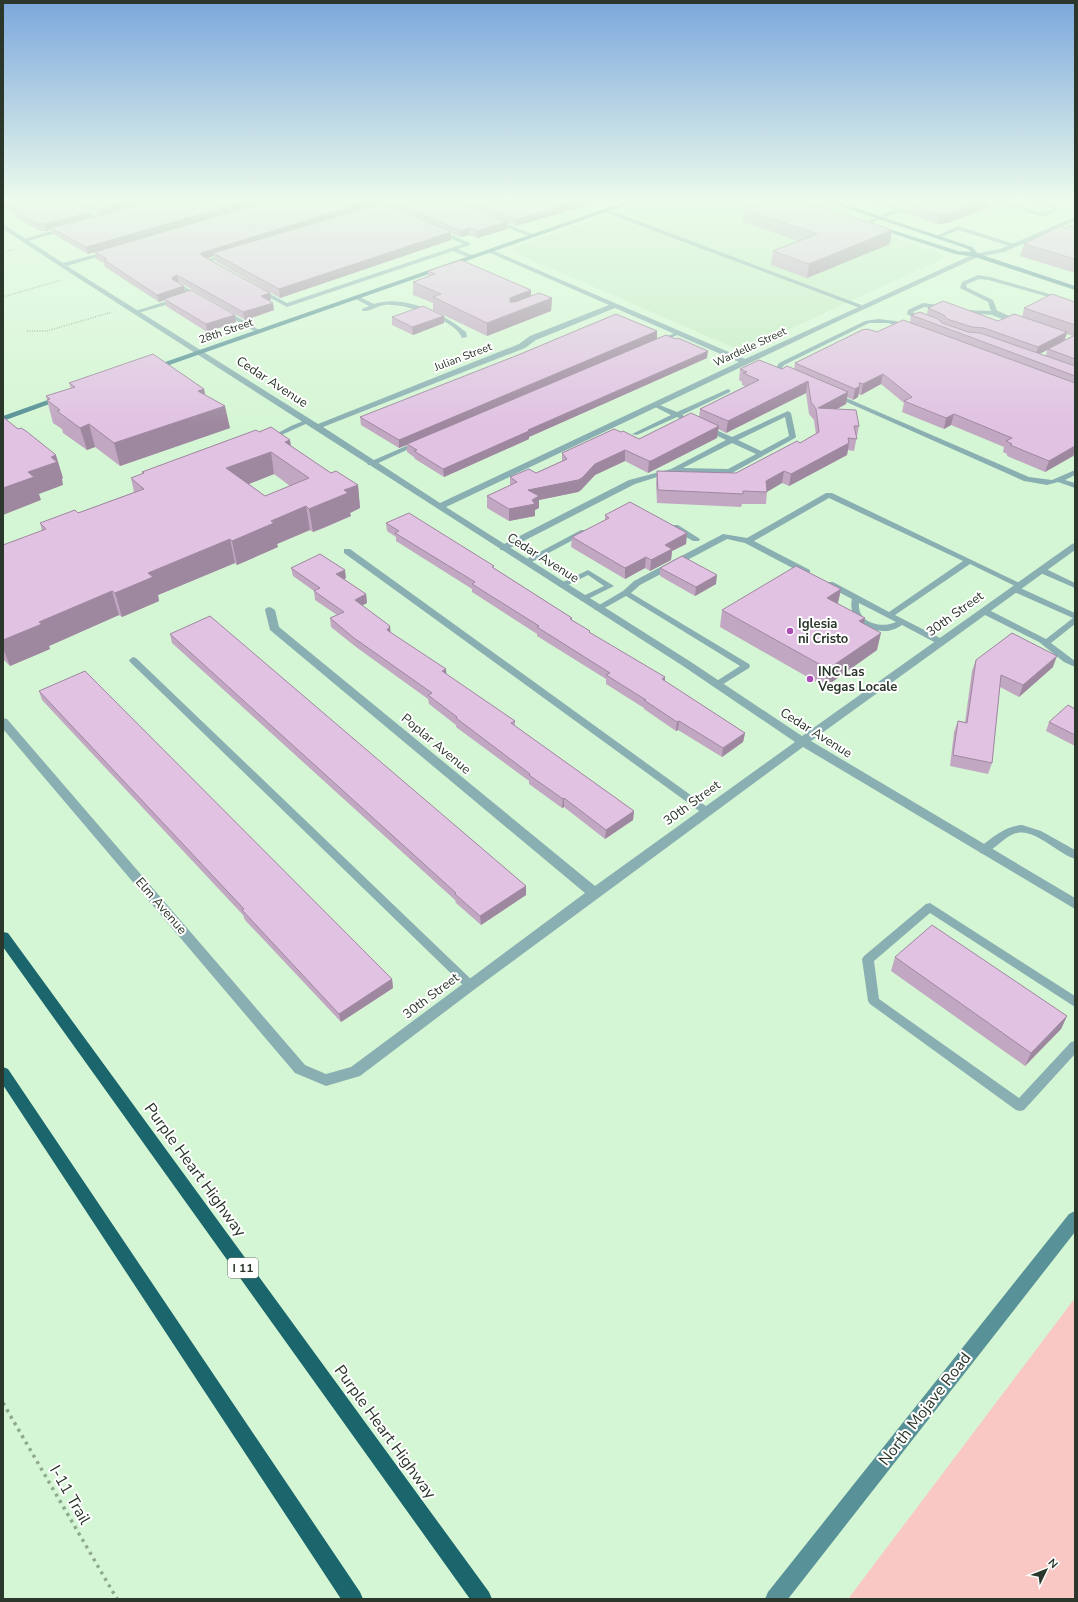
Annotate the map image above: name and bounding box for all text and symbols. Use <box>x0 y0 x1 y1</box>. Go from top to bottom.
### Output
street label: 28th Street <box>197 315 255 347</box>
street label: Wardelle Street <box>711 324 789 370</box>
street label: Julian Street <box>431 339 494 375</box>
street label: Cedar Avenue <box>233 352 311 412</box>
street label: Cedar Avenue <box>503 529 583 587</box>
street label: 30th Street <box>923 587 987 641</box>
place label: Iglesia ni Cristo <box>798 615 848 648</box>
marker: Iglesia ni Cristo <box>785 626 795 636</box>
place label: INC Las Vegas Locale <box>817 663 897 696</box>
marker: INC Las Vegas Locale <box>805 674 815 684</box>
street label: Cedar Avenue <box>776 704 856 762</box>
street label: Poplar Avenue <box>397 710 475 778</box>
street label: 30th Street <box>660 776 724 830</box>
street label: Elm Avenue <box>131 874 191 938</box>
street label: 30th Street <box>399 969 463 1023</box>
street label: Purple Heart Highway <box>139 1099 252 1242</box>
road number: I 11 <box>228 1258 258 1278</box>
street label: North Mojave Road <box>874 1348 976 1470</box>
street label: Purple Heart Highway <box>329 1361 442 1504</box>
street label: I-11 Trail <box>44 1461 96 1529</box>
north arrow <box>1026 1550 1066 1590</box>
text: N <box>1045 1555 1061 1572</box>

